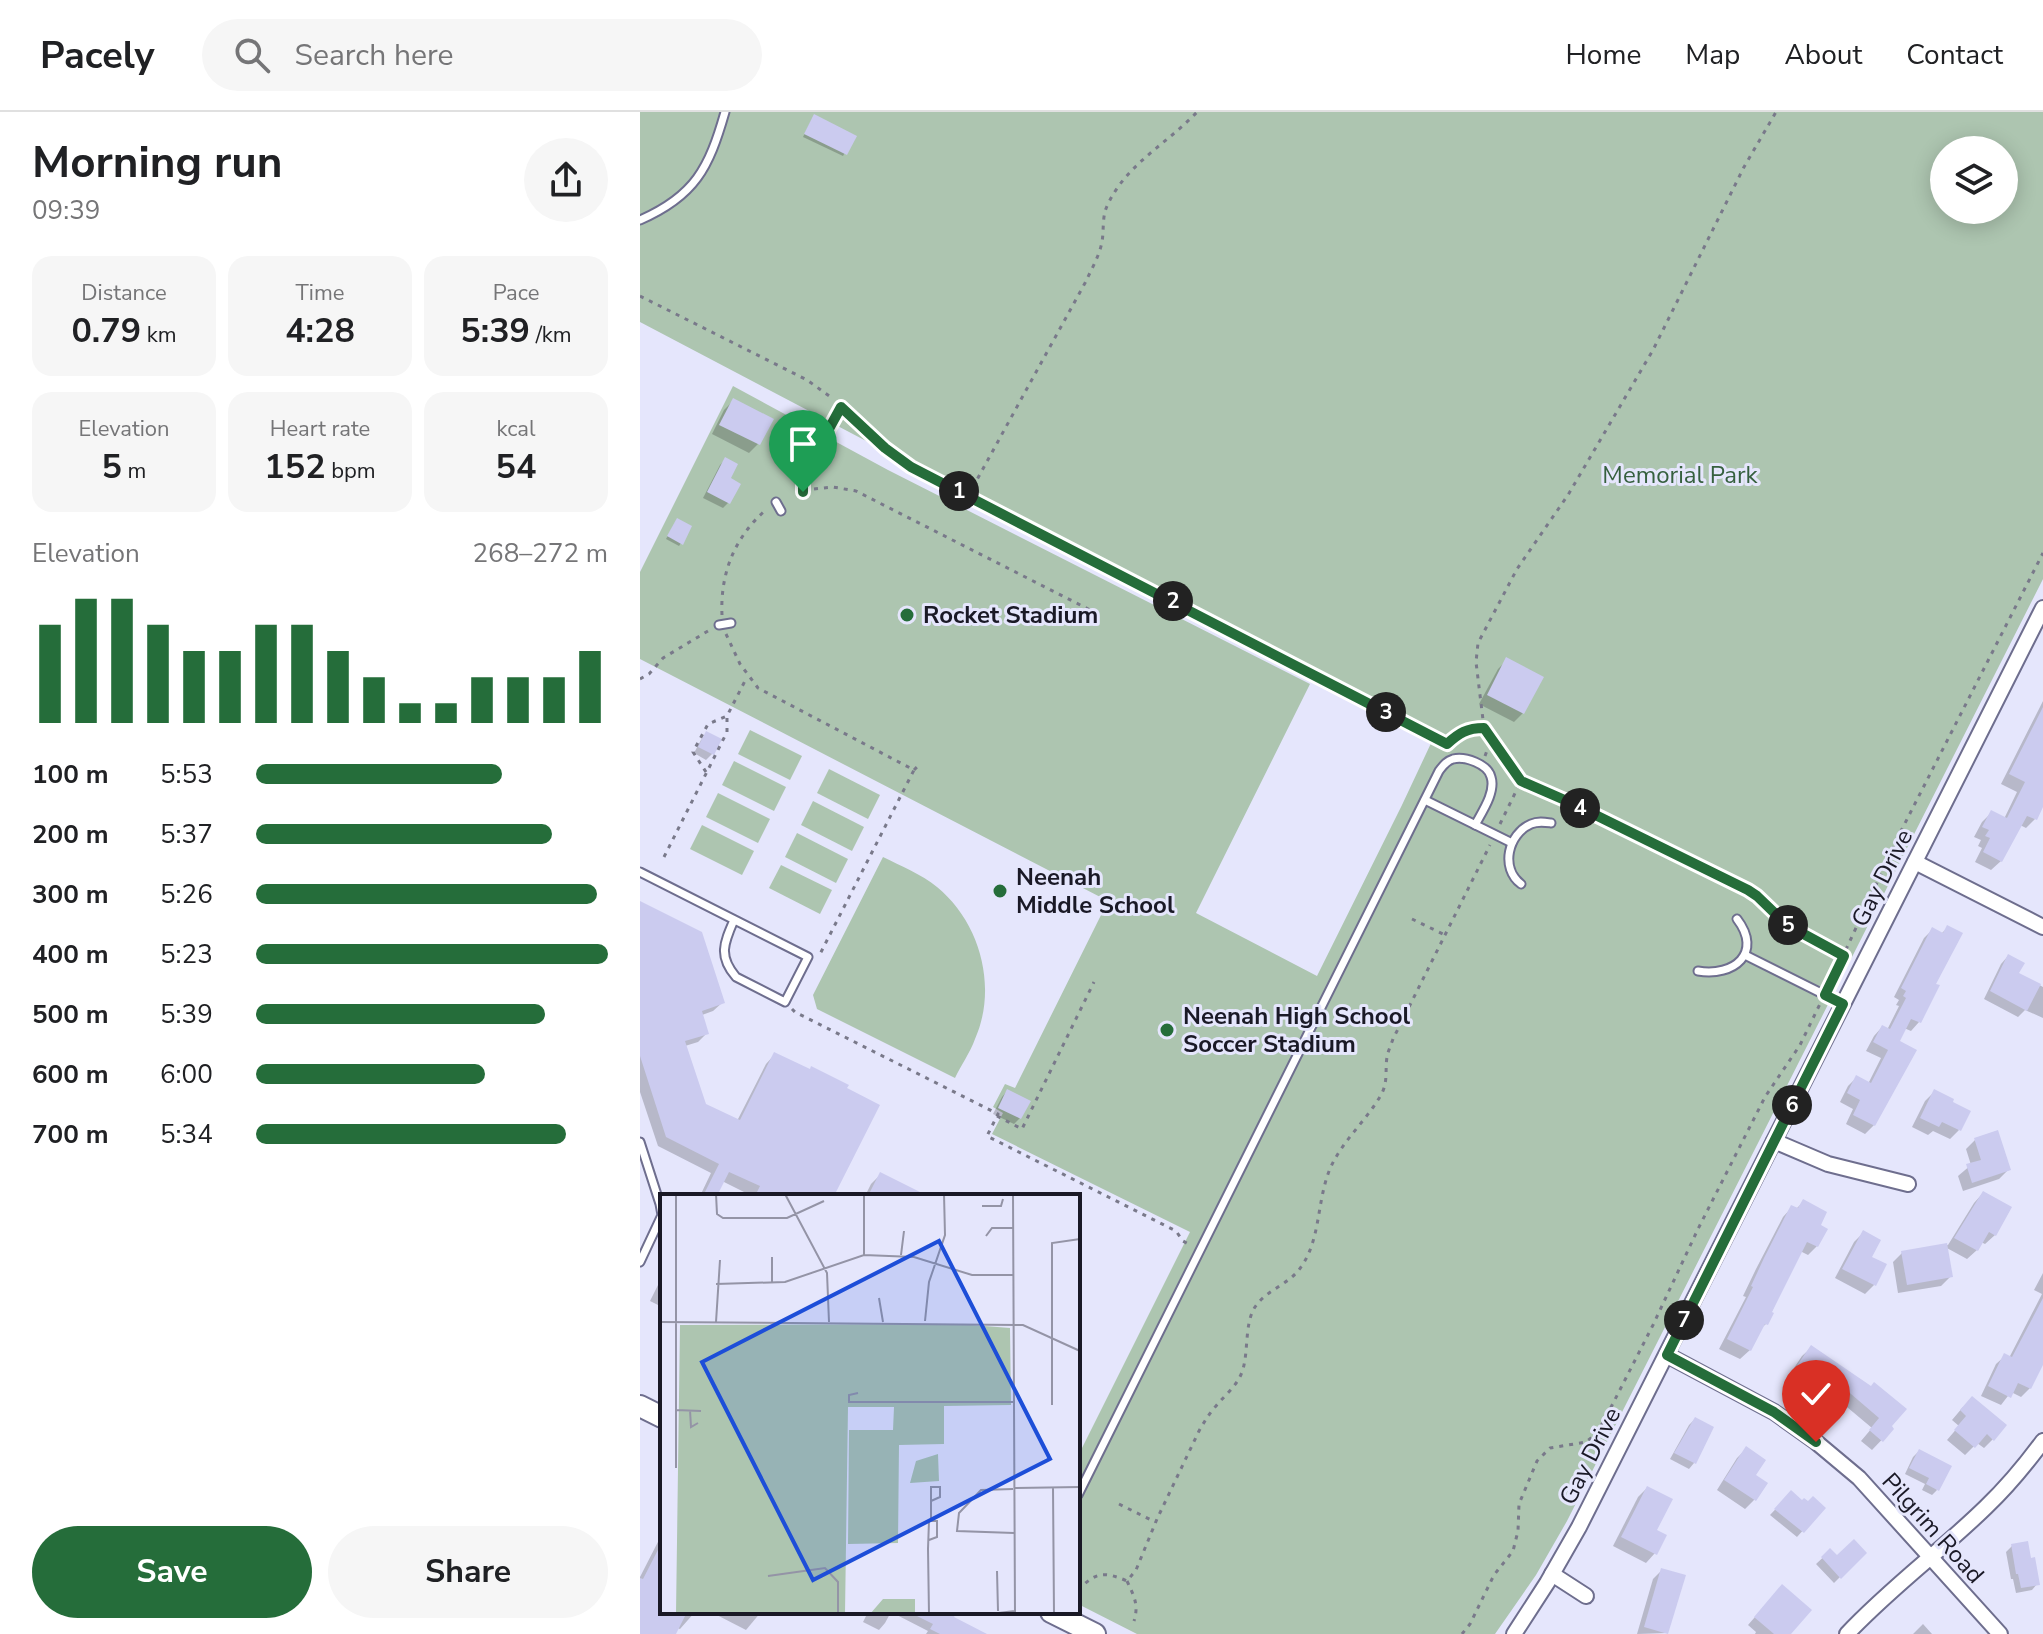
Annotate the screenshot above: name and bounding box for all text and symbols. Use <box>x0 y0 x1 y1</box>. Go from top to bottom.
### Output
search box <box>202 19 762 91</box>
text: Pacely <box>40 30 154 81</box>
icon: search <box>230 33 274 77</box>
text: Search here <box>294 35 453 76</box>
text: Home <box>1566 36 1641 74</box>
text: Map <box>1685 36 1740 74</box>
text: About <box>1784 36 1862 74</box>
text: Contact <box>1906 36 2003 74</box>
text: Morning run <box>32 133 282 193</box>
map controls <box>1930 136 2018 224</box>
button: layers <box>1930 136 2018 224</box>
button: share <box>524 138 608 222</box>
text: 09:39 <box>32 193 100 228</box>
text: Distance <box>81 278 167 308</box>
text: Time <box>296 278 344 308</box>
text: Pace <box>493 278 539 308</box>
text: 0.79 <box>71 308 141 354</box>
text: 4:28 <box>285 308 355 354</box>
text: 5:39 <box>460 308 530 354</box>
text: km <box>141 320 177 350</box>
text: /km <box>530 320 572 350</box>
pin <box>769 410 837 492</box>
text: Elevation <box>78 414 170 444</box>
text: Heart rate <box>270 414 370 444</box>
text: kcal <box>497 414 536 444</box>
icon: arrive <box>781 422 825 466</box>
text: 5 <box>102 444 122 490</box>
text: 152 <box>264 444 326 490</box>
text: 54 <box>496 444 536 490</box>
text: m <box>122 456 146 486</box>
text: bpm <box>326 456 376 486</box>
park label: Memorial Park <box>1602 459 1759 491</box>
pin: 1 <box>939 471 979 511</box>
text: 1 <box>952 476 966 506</box>
text: Elevation <box>32 536 140 571</box>
text: 268–272 m <box>472 536 608 571</box>
pin: 2 <box>1153 581 1193 621</box>
text: 2 <box>1166 586 1180 616</box>
place label: Rocket Stadium <box>923 599 1098 631</box>
marker: Rocket Stadium <box>898 606 916 624</box>
pin: 3 <box>1366 692 1406 732</box>
text: 3 <box>1379 697 1393 727</box>
text: 100 m <box>32 757 109 792</box>
text: 5:53 <box>160 757 213 792</box>
pin: 4 <box>1560 788 1600 828</box>
text: 4 <box>1573 793 1587 823</box>
text: 200 m <box>32 817 109 852</box>
text: 5:37 <box>160 817 213 852</box>
street label: Gay Drive <box>1844 824 1920 932</box>
place label: Neenah Middle School <box>1016 861 1175 921</box>
text: 300 m <box>32 877 109 912</box>
text: 5:26 <box>160 877 213 912</box>
marker: Neenah Middle School <box>991 882 1009 900</box>
pin: 5 <box>1768 905 1808 945</box>
text: 5 <box>1781 910 1795 940</box>
text: 400 m <box>32 937 109 972</box>
text: 5:23 <box>160 937 213 972</box>
text: 500 m <box>32 997 109 1032</box>
text: 5:39 <box>160 997 213 1032</box>
place label: Neenah High School Soccer Stadium <box>1183 1000 1411 1060</box>
marker: Neenah High School Soccer Stadium <box>1158 1021 1176 1039</box>
text: 600 m <box>32 1057 109 1092</box>
text: 6:00 <box>160 1057 213 1092</box>
pin: 6 <box>1772 1085 1812 1125</box>
text: 6 <box>1785 1090 1799 1120</box>
text: 700 m <box>32 1117 109 1152</box>
text: 5:34 <box>160 1117 213 1152</box>
inset map <box>660 1194 1080 1614</box>
pin: 7 <box>1664 1300 1704 1340</box>
text: 7 <box>1677 1305 1691 1335</box>
pin <box>1782 1360 1850 1442</box>
icon: check <box>1794 1372 1838 1416</box>
street label: Gay Drive <box>1552 1402 1628 1510</box>
street label: Pilgrim Road <box>1875 1466 1991 1590</box>
button: Save <box>32 1526 312 1618</box>
button: Share <box>328 1526 608 1618</box>

